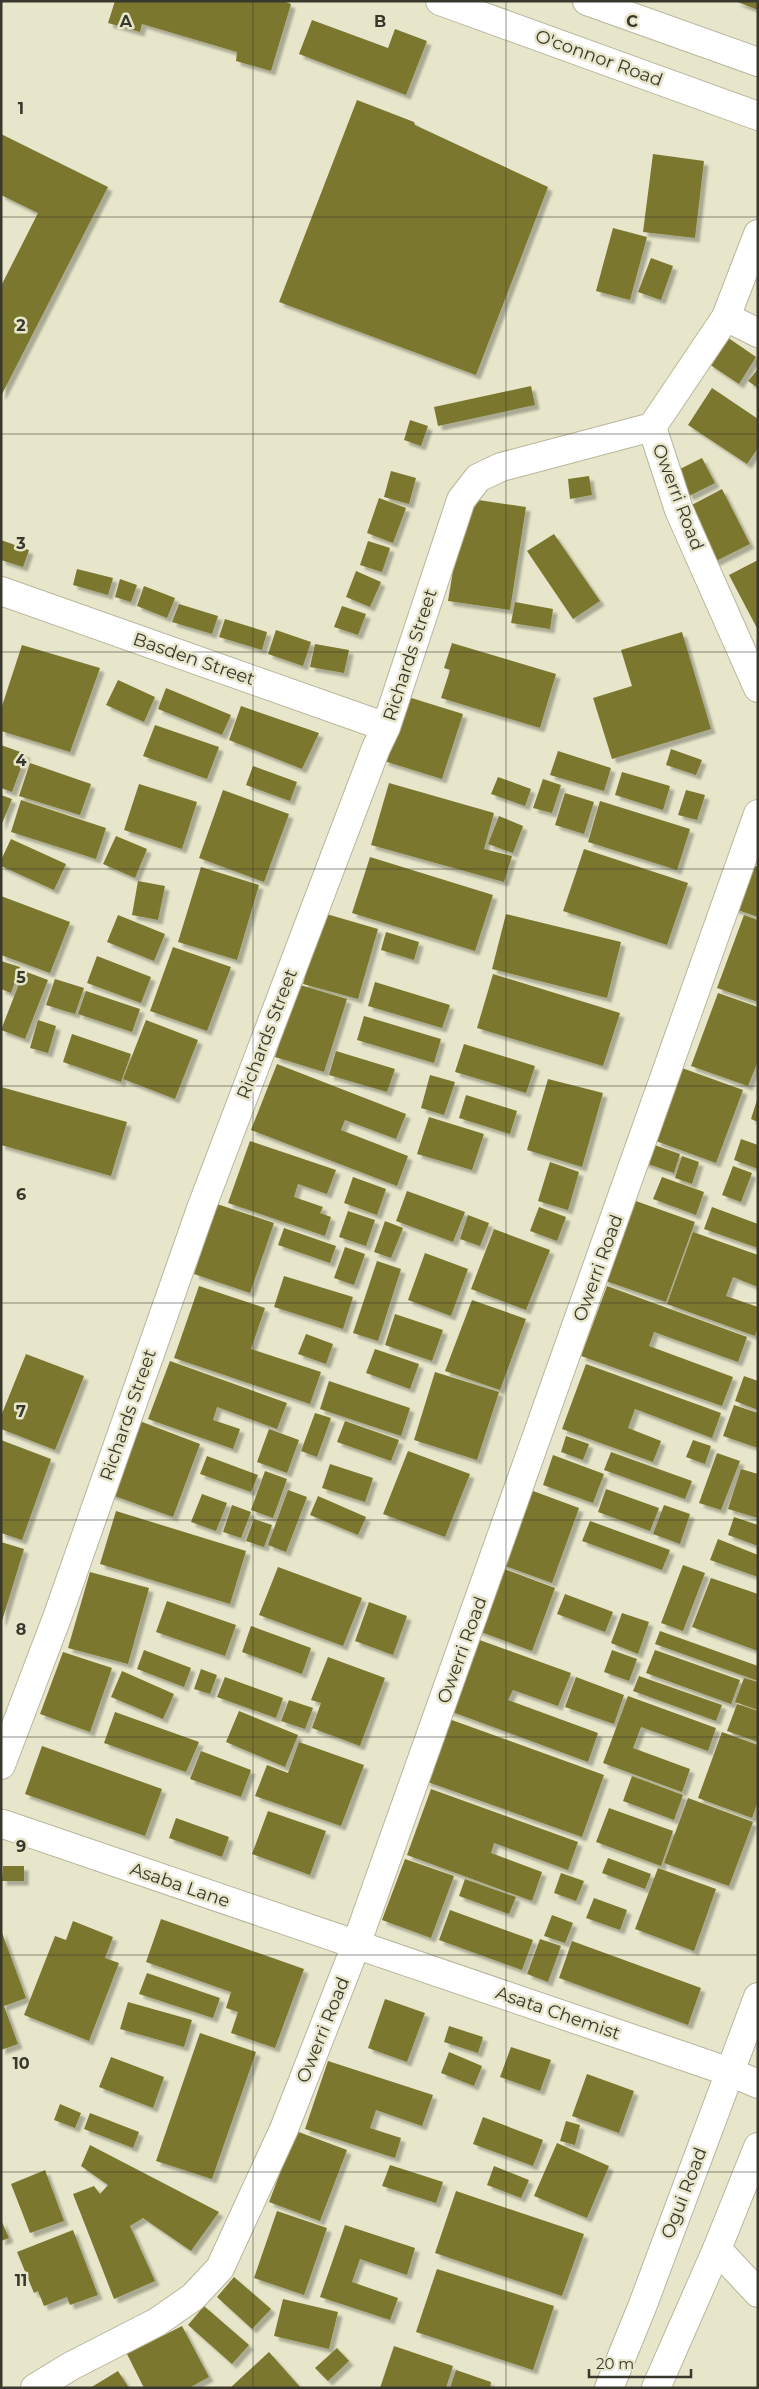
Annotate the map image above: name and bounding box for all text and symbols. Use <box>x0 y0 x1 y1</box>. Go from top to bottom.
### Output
text: A <box>119 12 133 31</box>
text: B <box>374 12 386 31</box>
text: C <box>626 12 638 31</box>
street label: O'connor Road <box>532 25 666 91</box>
text: 1 <box>18 99 24 118</box>
text: 2 <box>16 316 26 335</box>
street label: Owerri Road <box>648 441 708 553</box>
text: 3 <box>15 534 26 553</box>
street label: Richards Street <box>378 586 442 724</box>
street label: Basden Street <box>130 628 258 690</box>
text: 4 <box>15 751 27 770</box>
street label: Richards Street <box>232 966 302 1102</box>
text: 5 <box>16 968 26 987</box>
text: 6 <box>16 1185 26 1204</box>
street label: Owerri Road <box>568 1211 628 1325</box>
street label: Richards Street <box>95 1346 161 1484</box>
text: 7 <box>16 1402 26 1421</box>
street label: Owerri Road <box>432 1593 492 1707</box>
text: 8 <box>16 1620 26 1639</box>
text: 9 <box>16 1837 26 1856</box>
street label: Asaba Lane <box>127 1858 233 1912</box>
street label: Owerri Road <box>292 1974 354 2086</box>
street label: Asata Chemist <box>493 1981 623 2045</box>
text: 10 <box>12 2054 30 2073</box>
street label: Ogui Road <box>657 2144 711 2242</box>
text: 11 <box>15 2271 27 2290</box>
scale bar <box>589 2346 692 2378</box>
text: 20 m <box>596 2354 634 2373</box>

